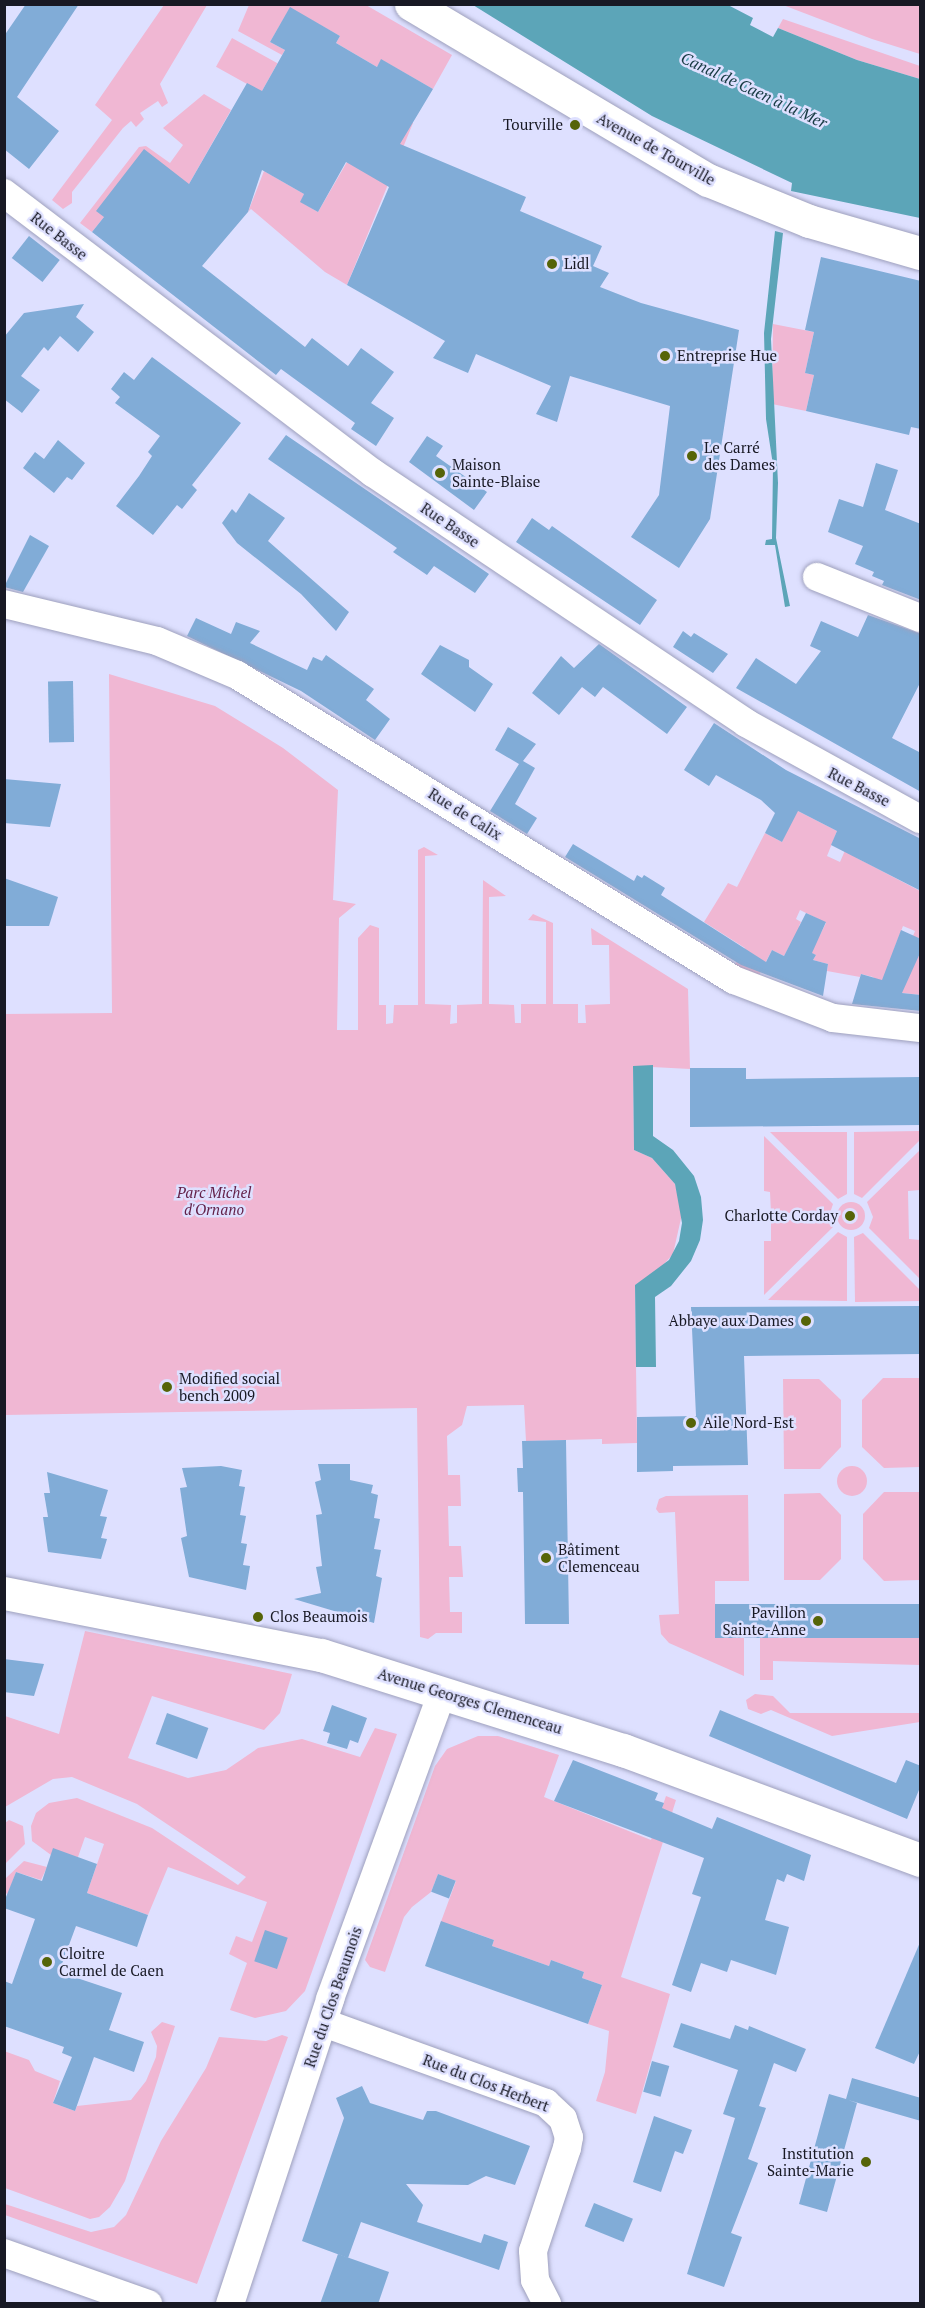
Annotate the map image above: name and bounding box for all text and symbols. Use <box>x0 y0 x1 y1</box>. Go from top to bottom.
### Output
water label: Canal de Caen à la Mer <box>678 48 830 132</box>
street label: Avenue de Tourville <box>594 109 718 189</box>
place label: Tourville <box>503 116 563 134</box>
marker: Tourville <box>568 118 582 132</box>
street label: Rue Basse <box>27 208 91 264</box>
place label: Lidl <box>564 255 590 273</box>
marker: Lidl <box>545 257 559 271</box>
place label: Entreprise Hue <box>677 347 777 365</box>
marker: Entreprise Hue <box>658 349 672 363</box>
place label: Le Carré des Dames <box>704 438 775 473</box>
marker: Le Carré des Dames <box>685 449 699 463</box>
place label: Maison Sainte-Blaise <box>452 455 540 490</box>
marker: Maison Sainte-Blaise <box>433 466 447 480</box>
street label: Rue Basse <box>417 499 483 551</box>
street label: Rue Basse <box>825 764 893 810</box>
street label: Rue de Calix <box>425 784 505 844</box>
park label: Parc Michel d'Ornano <box>177 1183 251 1218</box>
place label: Charlotte Corday <box>724 1207 838 1225</box>
marker: Charlotte Corday <box>843 1209 857 1223</box>
place label: Abbaye aux Dames <box>669 1312 794 1330</box>
marker: Abbaye aux Dames <box>799 1314 813 1328</box>
place label: Modified social bench 2009 <box>179 1369 280 1404</box>
marker: Modified social bench 2009 <box>160 1380 174 1394</box>
place label: Aile Nord-Est <box>703 1414 794 1432</box>
marker: Aile Nord-Est <box>684 1416 698 1430</box>
place label: Bâtiment Clemenceau <box>558 1540 640 1575</box>
marker: Bâtiment Clemenceau <box>539 1551 553 1565</box>
place label: Pavillon Sainte-Anne <box>722 1603 806 1638</box>
place label: Clos Beaumois <box>270 1608 368 1626</box>
marker: Clos Beaumois <box>251 1610 265 1624</box>
marker: Pavillon Sainte-Anne <box>811 1614 825 1628</box>
street label: Avenue Georges Clemenceau <box>376 1664 564 1738</box>
street label: Rue du Clos Beaumois <box>300 1924 366 2070</box>
place label: Cloitre Carmel de Caen <box>59 1944 164 1979</box>
marker: Cloitre Carmel de Caen <box>40 1955 54 1969</box>
street label: Rue du Clos Herbert <box>420 2051 552 2115</box>
place label: Institution Sainte-Marie <box>767 2144 854 2179</box>
marker: Institution Sainte-Marie <box>859 2155 873 2169</box>

